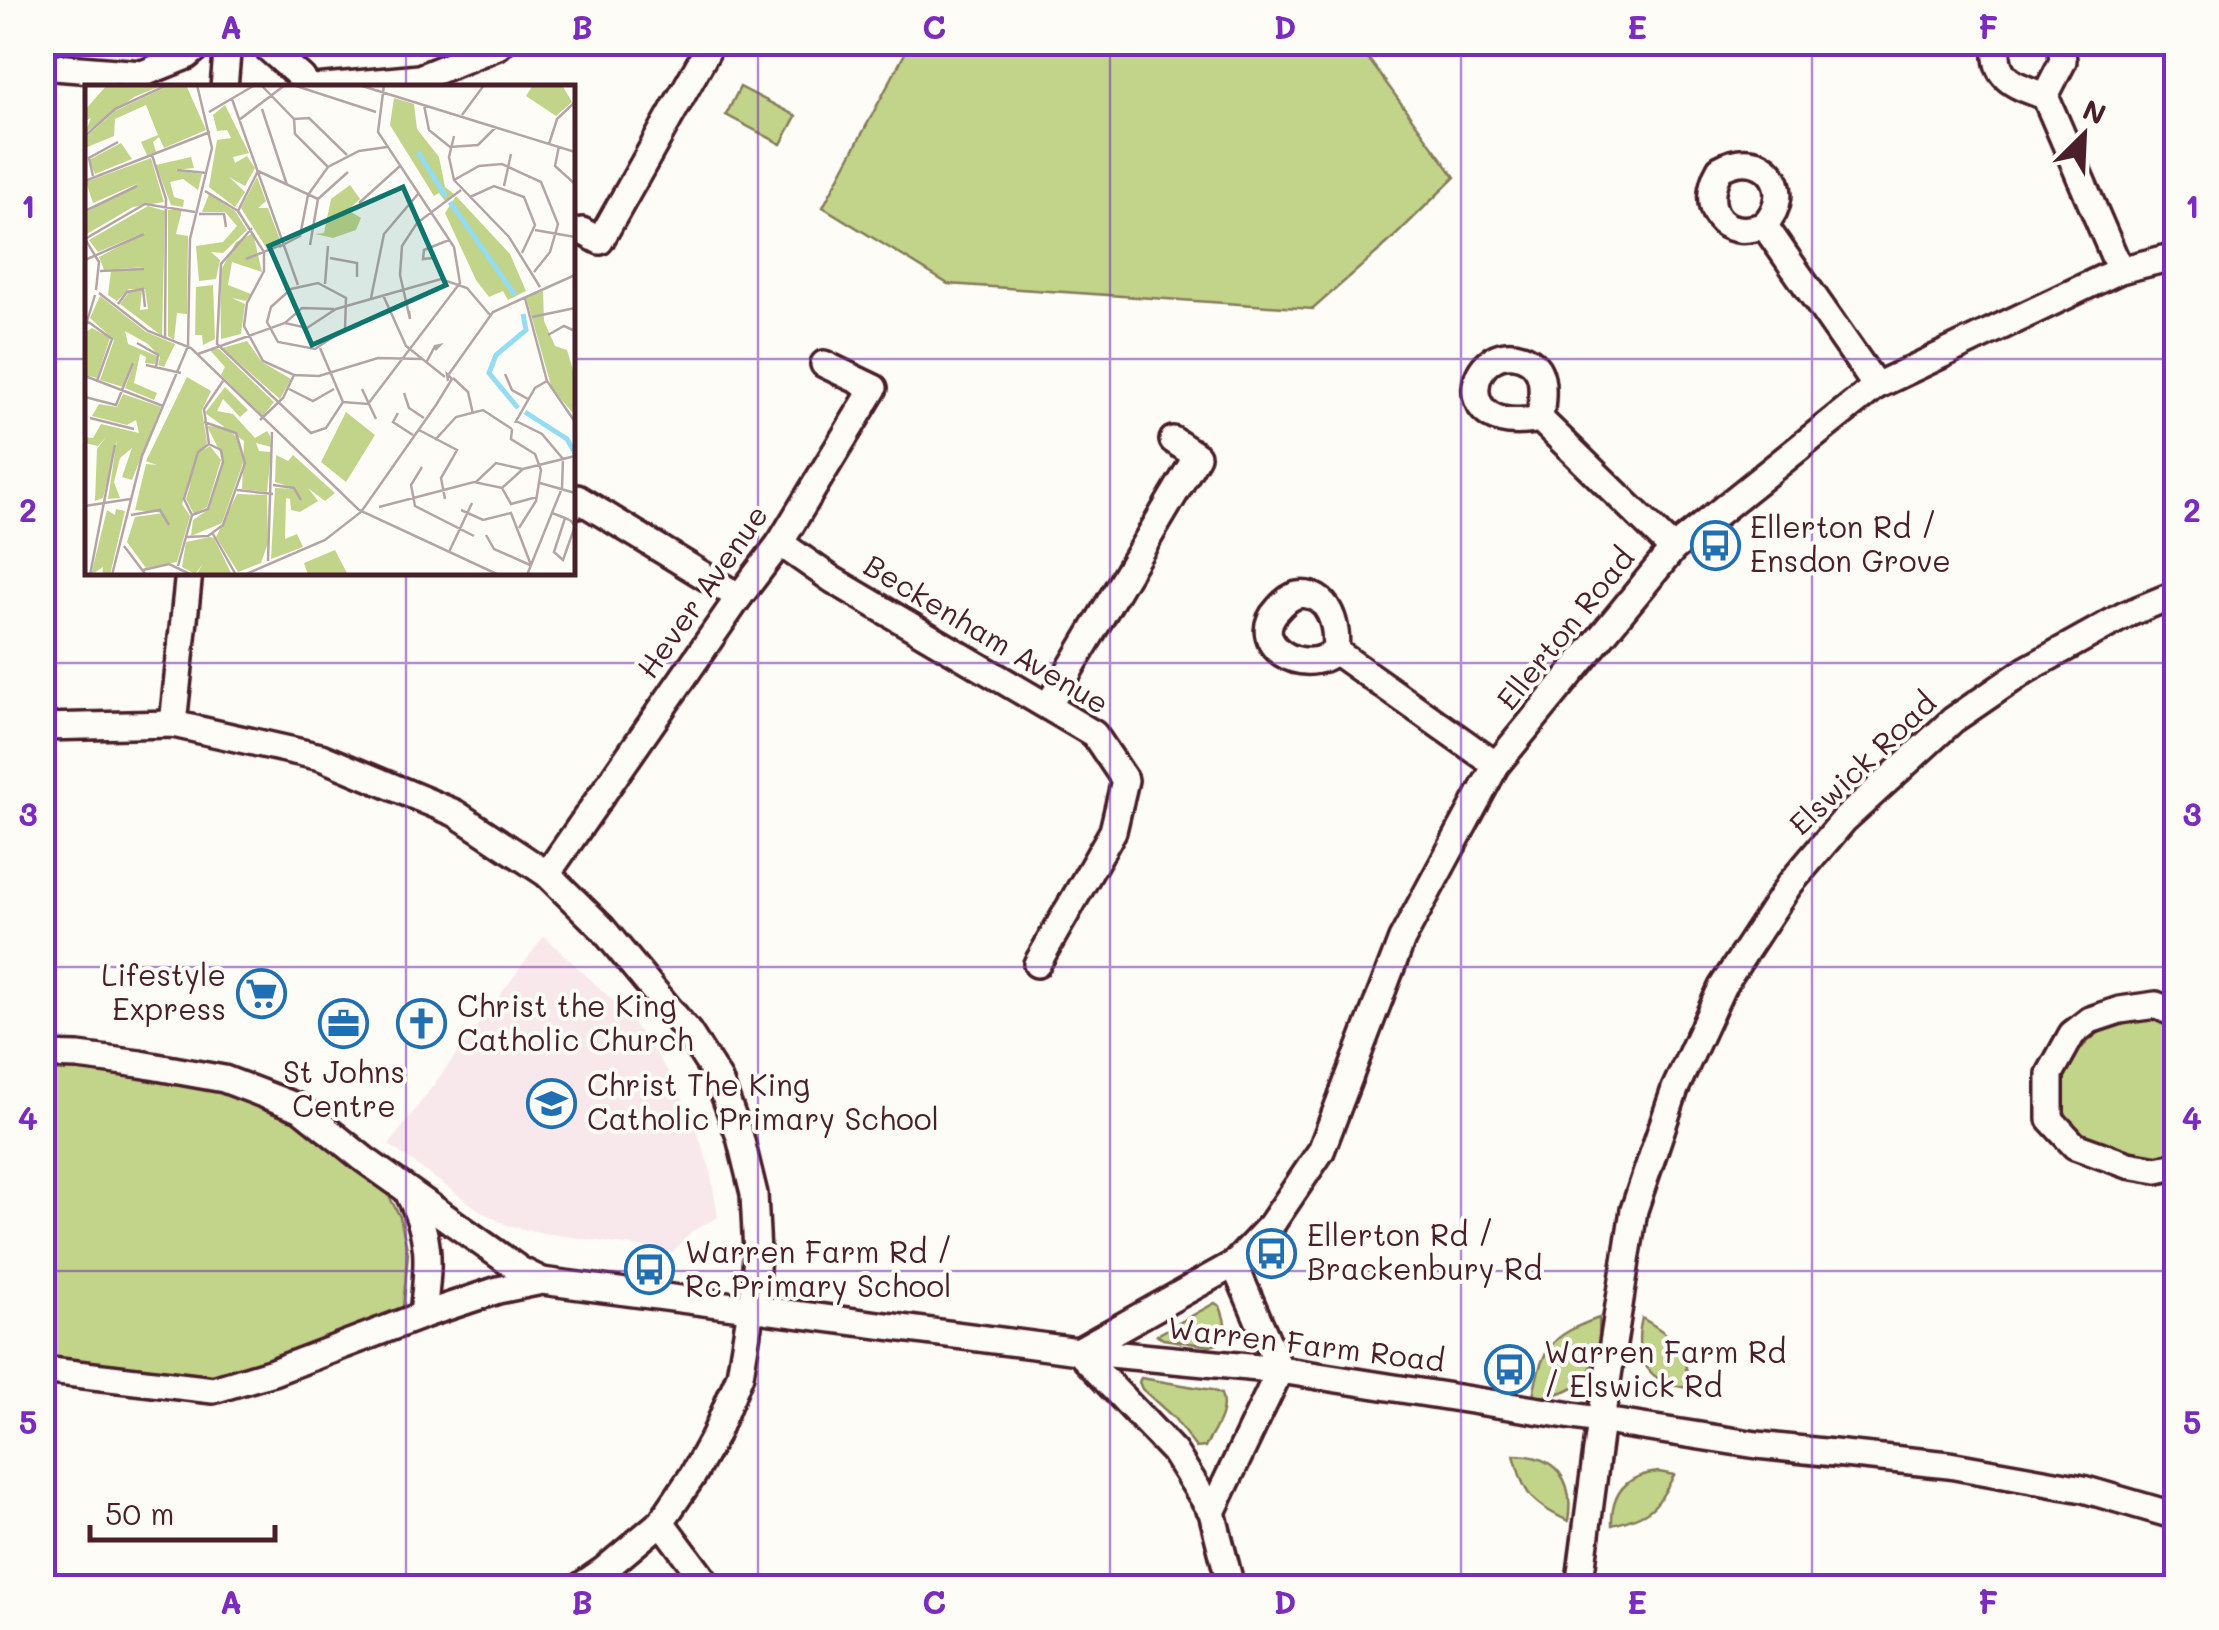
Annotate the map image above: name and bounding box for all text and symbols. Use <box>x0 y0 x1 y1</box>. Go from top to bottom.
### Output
text: A <box>220 5 242 47</box>
text: B <box>571 5 593 47</box>
text: C <box>922 5 946 47</box>
text: D <box>1274 5 1296 47</box>
text: E <box>1627 5 1647 47</box>
text: F <box>1978 5 1998 47</box>
inset map <box>85 85 575 575</box>
north arrow <box>2034 85 2134 185</box>
text: N <box>2078 90 2112 132</box>
text: 1 <box>21 184 35 226</box>
text: 1 <box>2185 184 2199 226</box>
text: 2 <box>19 488 37 530</box>
text: 2 <box>2183 488 2201 530</box>
street label: Hever Avenue <box>627 496 776 685</box>
place label: Ellerton Rd / Ensdon Grove <box>1750 506 1951 580</box>
bus stop icon: Ellerton Rd / Ensdon Grove <box>1689 519 1741 571</box>
street label: Ellerton Road <box>1487 538 1642 717</box>
street label: Beckenham Avenue <box>857 544 1117 722</box>
street label: Elswick Road <box>1779 682 1944 843</box>
text: 3 <box>18 792 38 834</box>
text: 3 <box>2182 792 2202 834</box>
place label: Lifestyle Express <box>101 954 226 1028</box>
supermarket icon: Lifestyle Express <box>235 967 287 1019</box>
place label: Christ the King Catholic Church <box>457 985 693 1059</box>
office icon: St Johns Centre <box>318 998 370 1050</box>
church icon: Christ the King Catholic Church <box>396 998 448 1050</box>
place label: St Johns Centre <box>283 1051 405 1125</box>
place label: Christ The King Catholic Primary School <box>587 1064 939 1138</box>
school or university icon: Christ The King Catholic Primary School <box>526 1077 578 1129</box>
text: 4 <box>18 1096 38 1138</box>
text: 4 <box>2182 1096 2202 1138</box>
place label: Ellerton Rd / Brackenbury Rd <box>1307 1214 1542 1288</box>
bus stop icon: Ellerton Rd / Brackenbury Rd <box>1246 1227 1298 1279</box>
place label: Warren Farm Rd / Rc Primary School <box>685 1231 953 1305</box>
bus stop icon: Warren Farm Rd / Rc Primary School <box>624 1244 676 1296</box>
street label: Warren Farm Road <box>1165 1306 1447 1380</box>
place label: Warren Farm Rd / Elswick Rd <box>1544 1331 1786 1405</box>
bus stop icon: Warren Farm Rd / Elswick Rd <box>1483 1344 1535 1396</box>
text: 5 <box>19 1400 37 1442</box>
text: 5 <box>2183 1400 2201 1442</box>
scale bar <box>90 1480 275 1542</box>
text: 50 m <box>105 1493 175 1533</box>
text: A <box>220 1580 242 1622</box>
text: B <box>571 1580 593 1622</box>
text: C <box>922 1580 946 1622</box>
text: D <box>1274 1580 1296 1622</box>
text: E <box>1627 1580 1647 1622</box>
text: F <box>1978 1580 1998 1622</box>

